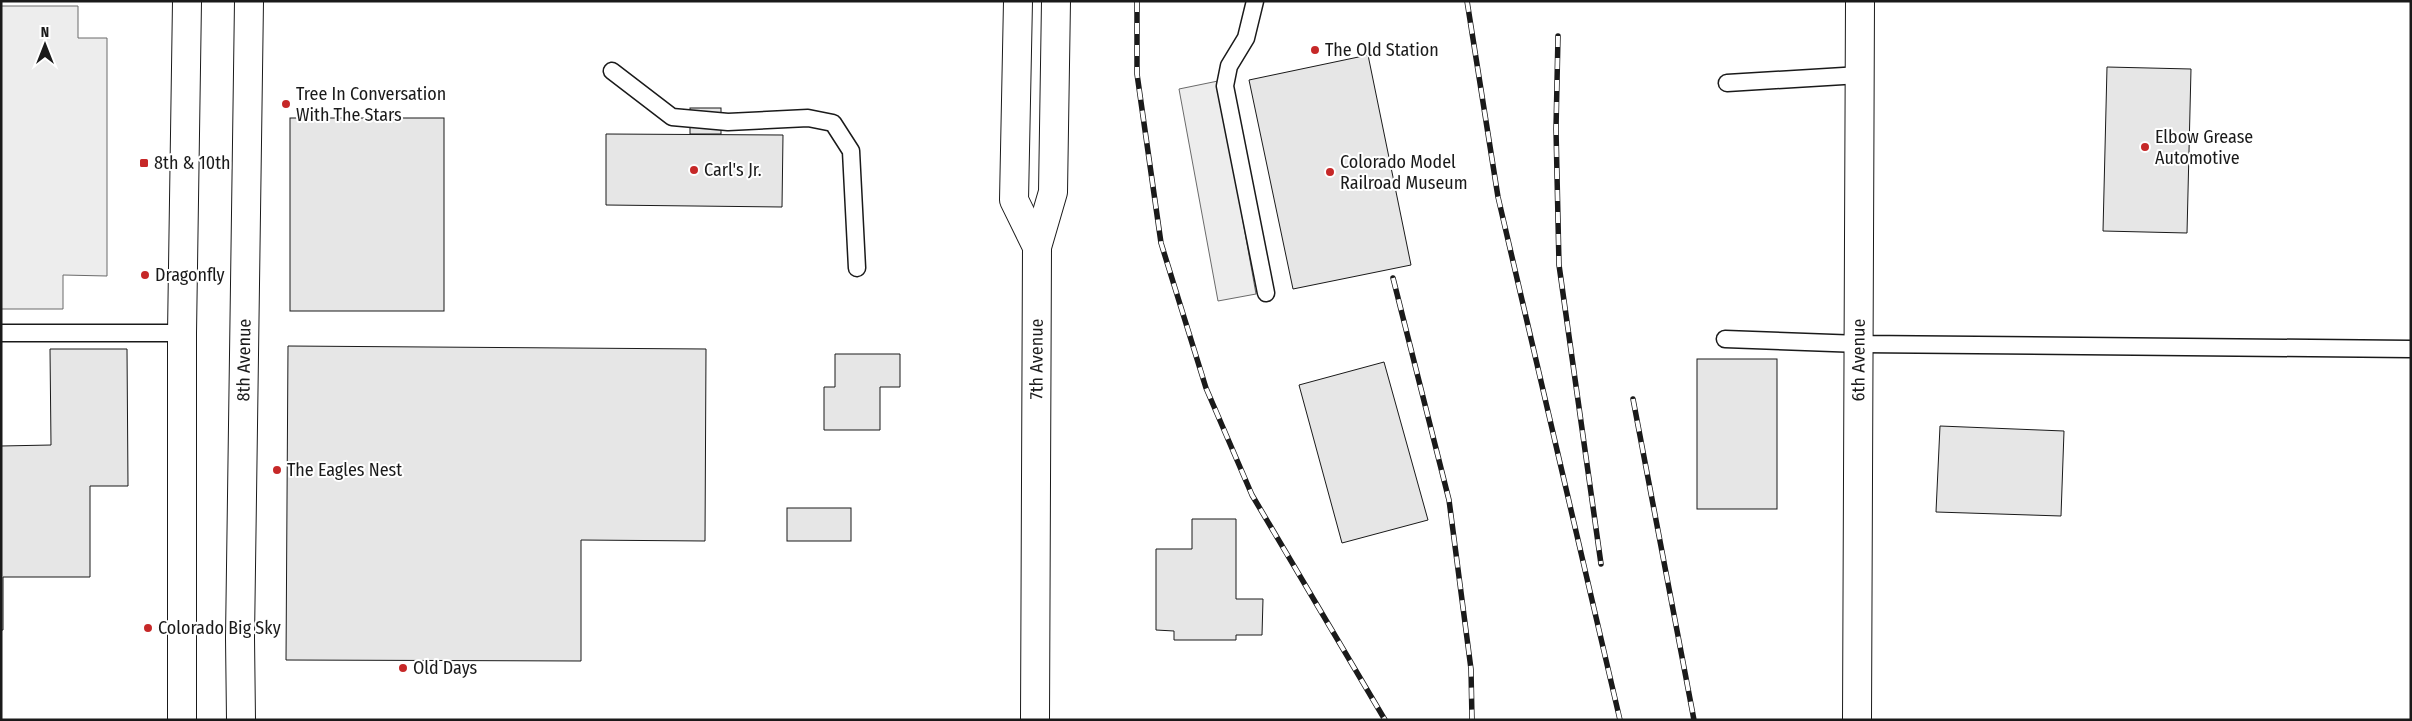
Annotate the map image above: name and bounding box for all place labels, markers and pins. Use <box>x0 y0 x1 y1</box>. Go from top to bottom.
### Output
place label: The Old Station <box>1325 39 1439 61</box>
marker: The Old Station <box>1309 44 1321 56</box>
place label: Tree In Conversation With The Stars <box>296 83 446 126</box>
marker: Tree In Conversation With The Stars <box>280 98 292 110</box>
place label: Elbow Grease Automotive <box>2155 126 2253 169</box>
marker: Elbow Grease Automotive <box>2139 141 2151 153</box>
place label: Colorado Model Railroad Museum <box>1340 151 1468 194</box>
place label: 8th & 10th <box>154 152 231 174</box>
marker: 8th & 10th <box>138 157 150 169</box>
place label: Carl's Jr. <box>704 159 762 181</box>
marker: Carl's Jr. <box>688 164 700 176</box>
marker: Colorado Model Railroad Museum <box>1324 166 1336 178</box>
place label: Dragonfly <box>155 264 225 286</box>
marker: Dragonfly <box>139 269 151 281</box>
place label: The Eagles Nest <box>287 459 402 481</box>
marker: The Eagles Nest <box>271 464 283 476</box>
place label: Colorado Big Sky <box>158 617 281 639</box>
marker: Colorado Big Sky <box>142 622 154 634</box>
place label: Old Days <box>413 657 478 679</box>
marker: Old Days <box>397 662 409 674</box>

